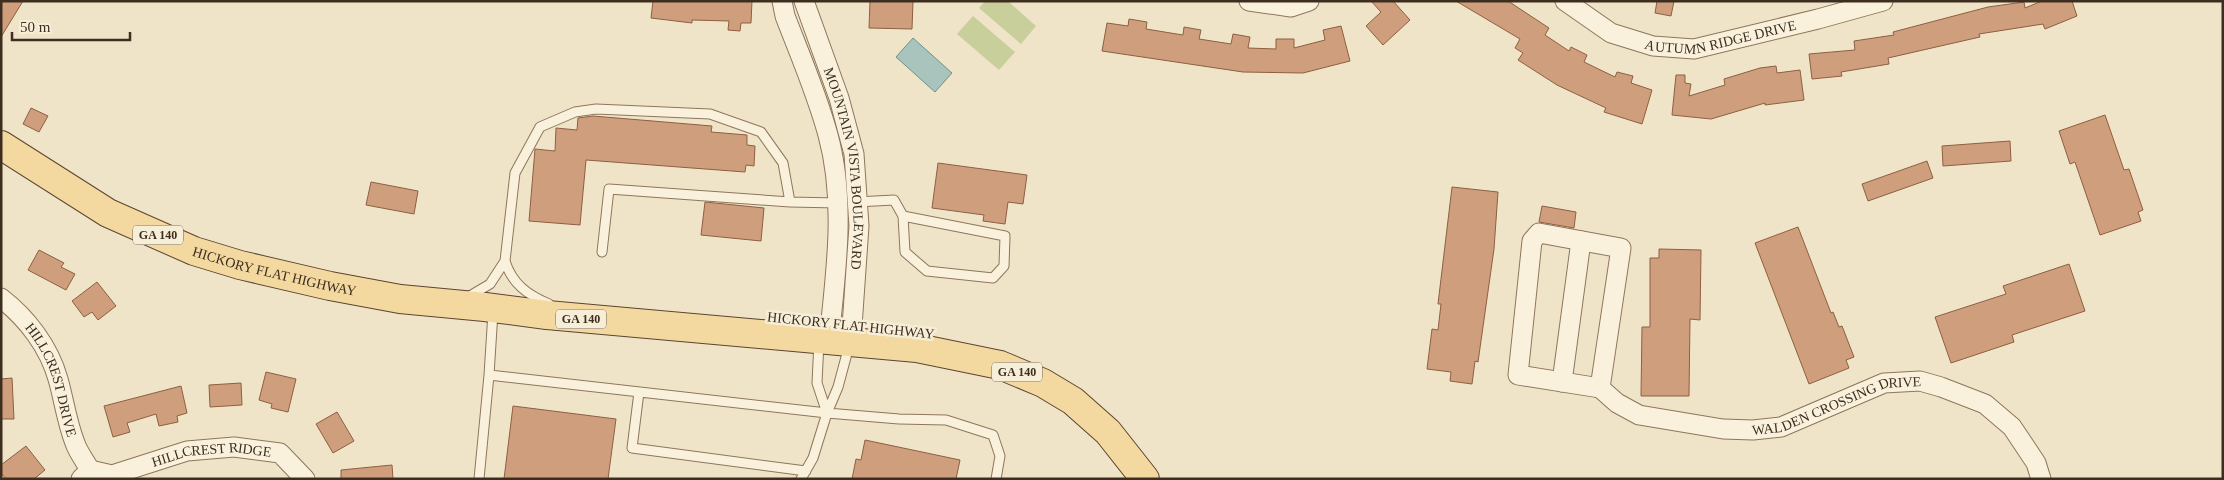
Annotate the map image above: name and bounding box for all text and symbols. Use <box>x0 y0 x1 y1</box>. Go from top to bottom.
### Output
scale bar <box>12 10 130 42</box>
street label: AUTUMN RIDGE DRIVE <box>1643 18 1798 57</box>
text: 50 m <box>20 19 51 35</box>
street label: MOUNTAIN VISTA BOULEVARD <box>821 65 866 270</box>
road number: GA 140 <box>133 226 183 244</box>
street label: HICKORY FLAT HIGHWAY <box>191 244 358 299</box>
street label: HICKORY FLAT HIGHWAY <box>766 309 935 342</box>
road number: GA 140 <box>556 310 606 328</box>
street label: HILLCREST DRIVE <box>22 320 79 439</box>
road number: GA 140 <box>992 362 1042 382</box>
street label: WALDEN CROSSING DRIVE <box>1751 374 1921 438</box>
street label: HILLCREST RIDGE <box>150 440 272 470</box>

